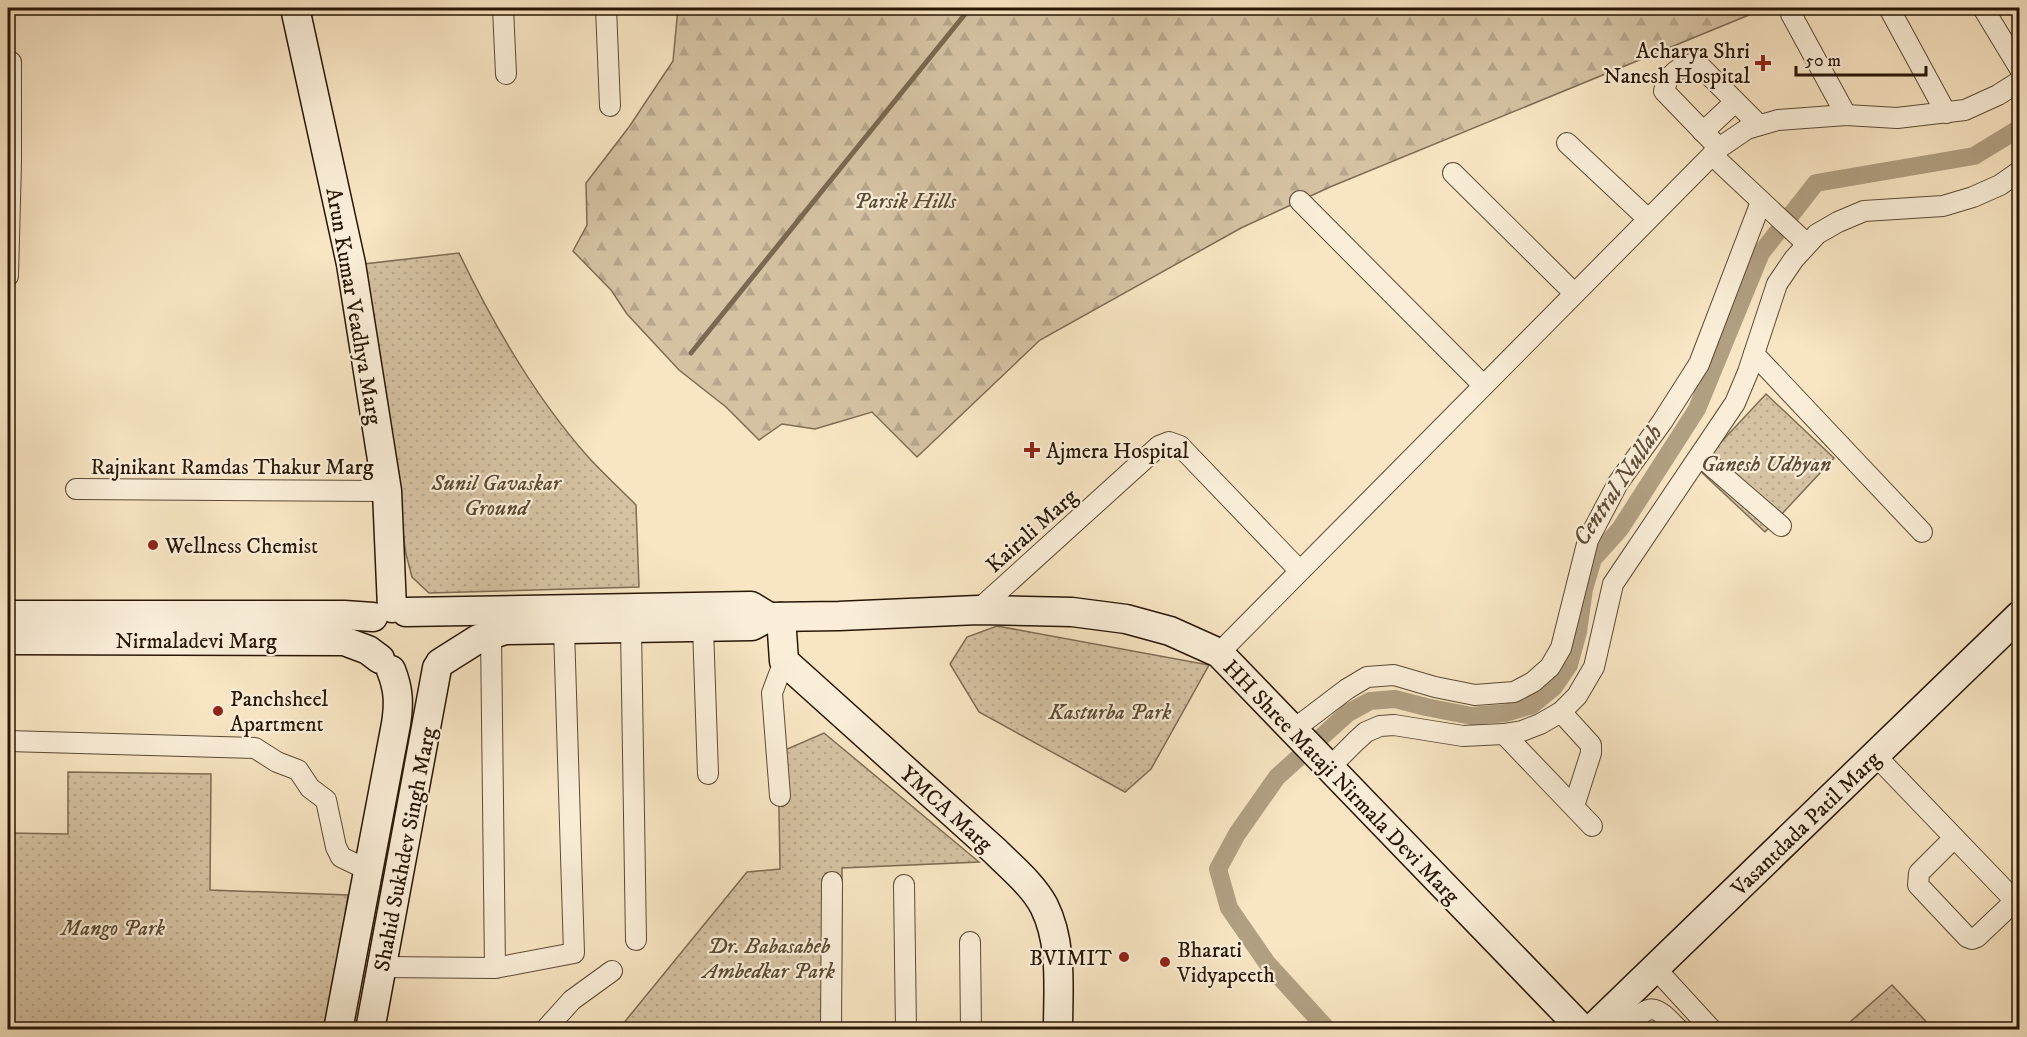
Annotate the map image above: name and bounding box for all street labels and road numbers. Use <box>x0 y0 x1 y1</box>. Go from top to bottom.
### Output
street label: Arun Kumar Veadhya Marg <box>319 186 388 427</box>
street label: Rajnikant Ramdas Thakur Marg <box>91 454 374 481</box>
street label: Kairali Marg <box>981 483 1083 579</box>
street label: Nirmaladevi Marg <box>115 628 277 655</box>
street label: HH Shree Mataji Nirmala Devi Marg <box>1217 654 1465 910</box>
street label: Shahid Sukhdev Singh Marg <box>369 725 442 974</box>
street label: Vasantdada Patil Marg <box>1725 746 1886 903</box>
street label: YMCA Marg <box>894 760 998 858</box>

